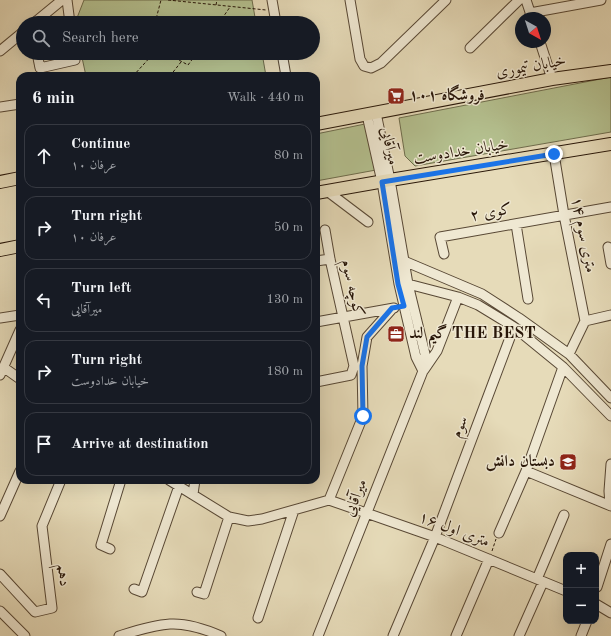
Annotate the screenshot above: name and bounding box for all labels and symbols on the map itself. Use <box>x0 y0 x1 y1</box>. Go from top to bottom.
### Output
north arrow <box>515 12 551 48</box>
street label: خیابان تیموری <box>495 53 567 82</box>
place label: فروشگاه ۱۰۱ <box>409 84 485 105</box>
supermarket icon: فروشگاه ۱۰۱ <box>386 86 406 106</box>
street label: میرآقایی <box>376 125 404 167</box>
street label: خیابان خدادوست <box>412 137 510 167</box>
route end <box>545 145 563 163</box>
street label: ۱۴ متری سوم <box>563 196 598 275</box>
street label: کوی ۲ <box>469 200 513 226</box>
street label: کوچه سوم <box>333 258 367 319</box>
place label: گیم لند THE BEST <box>409 323 536 349</box>
office icon: گیم لند THE BEST <box>386 324 406 344</box>
route start <box>354 407 372 425</box>
street label: سوم <box>449 414 476 442</box>
school or university icon: دبستان دانش <box>558 452 578 472</box>
place label: دبستان دانش <box>486 453 555 472</box>
street label: میرآقایی <box>339 476 372 519</box>
street label: ۱۶ متری اول <box>416 509 492 551</box>
street label: دهم <box>48 563 73 588</box>

